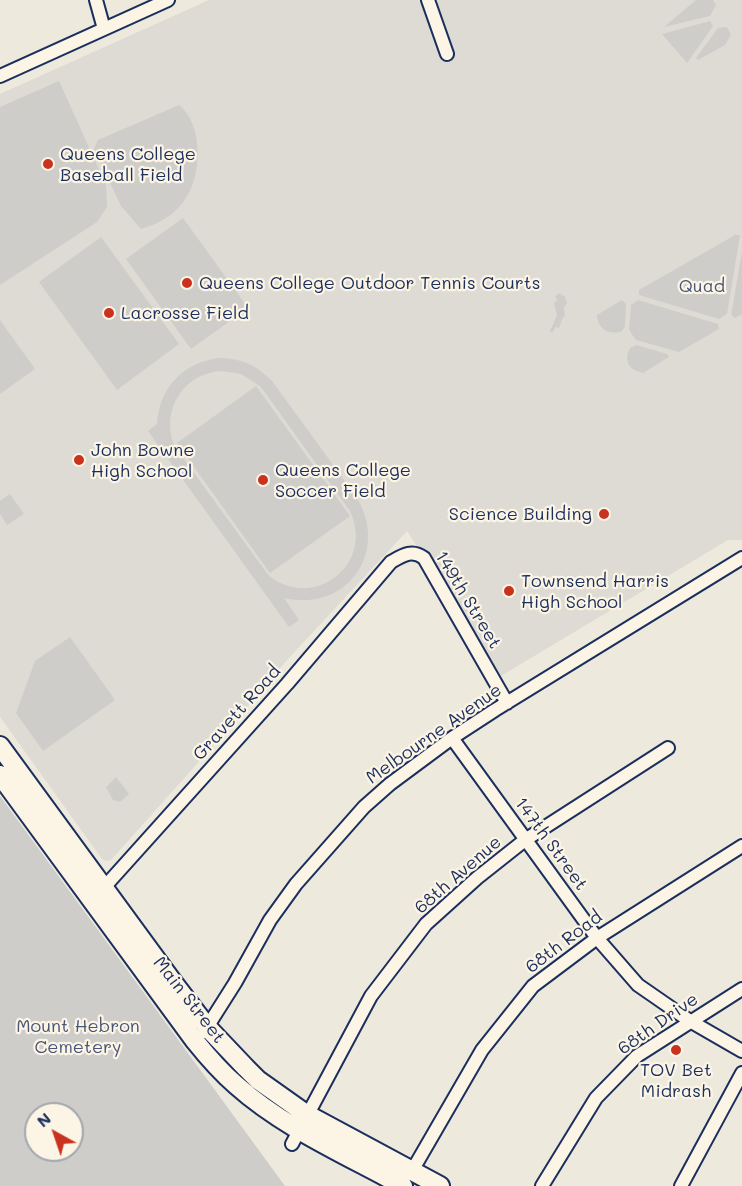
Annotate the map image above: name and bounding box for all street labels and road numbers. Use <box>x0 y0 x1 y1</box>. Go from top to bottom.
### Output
street label: 149th Street <box>430 547 506 653</box>
street label: Gravett Road <box>189 661 285 765</box>
street label: Melbourne Avenue <box>362 679 506 789</box>
street label: 147th Street <box>510 793 592 895</box>
street label: 68th Avenue <box>410 831 506 919</box>
street label: 68th Road <box>521 906 607 978</box>
street label: Main Street <box>148 952 230 1048</box>
street label: 68th Drive <box>614 988 702 1060</box>

